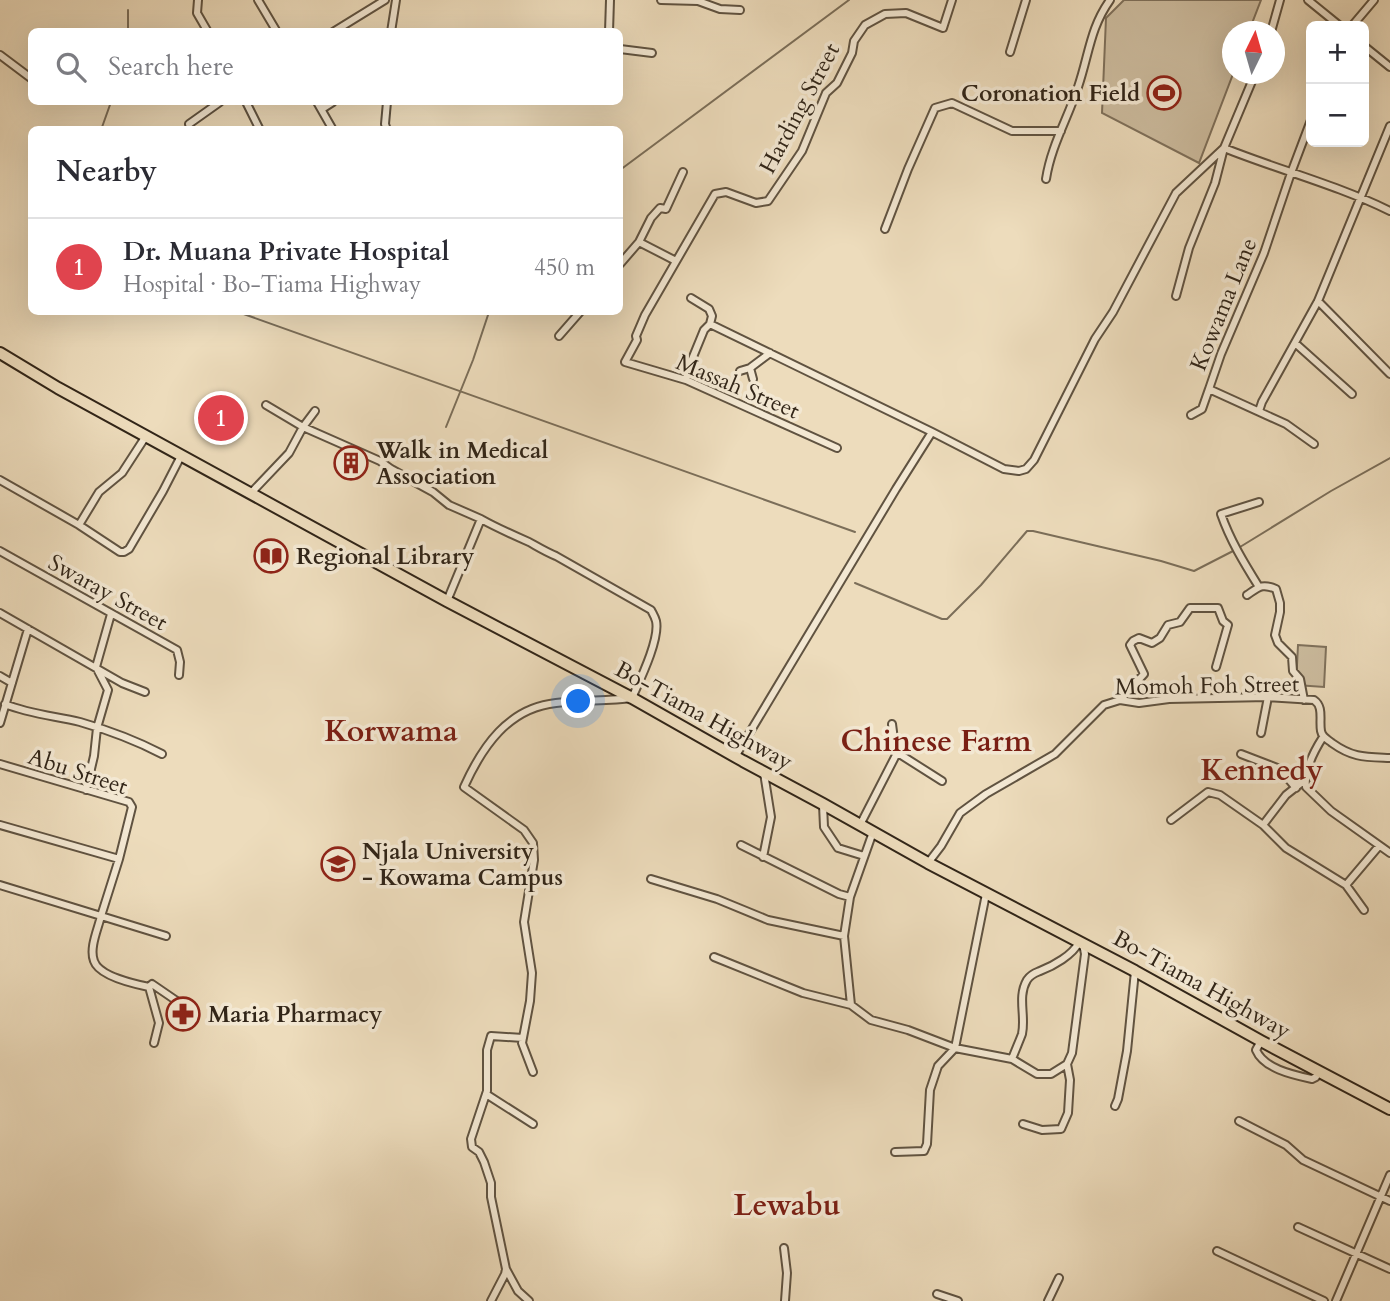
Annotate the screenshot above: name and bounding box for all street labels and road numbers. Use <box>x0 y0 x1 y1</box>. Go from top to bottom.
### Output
street label: Harding Street <box>752 37 847 179</box>
street label: Kowama Lane <box>1183 233 1264 375</box>
street label: Massah Street <box>671 347 804 426</box>
street label: Swaray Street <box>43 547 173 638</box>
street label: Bo-Tiama Highway <box>609 654 798 777</box>
street label: Momoh Foh Street <box>1115 668 1299 703</box>
street label: Abu Street <box>24 741 132 802</box>
street label: Bo-Tiama Highway <box>1107 923 1296 1046</box>

